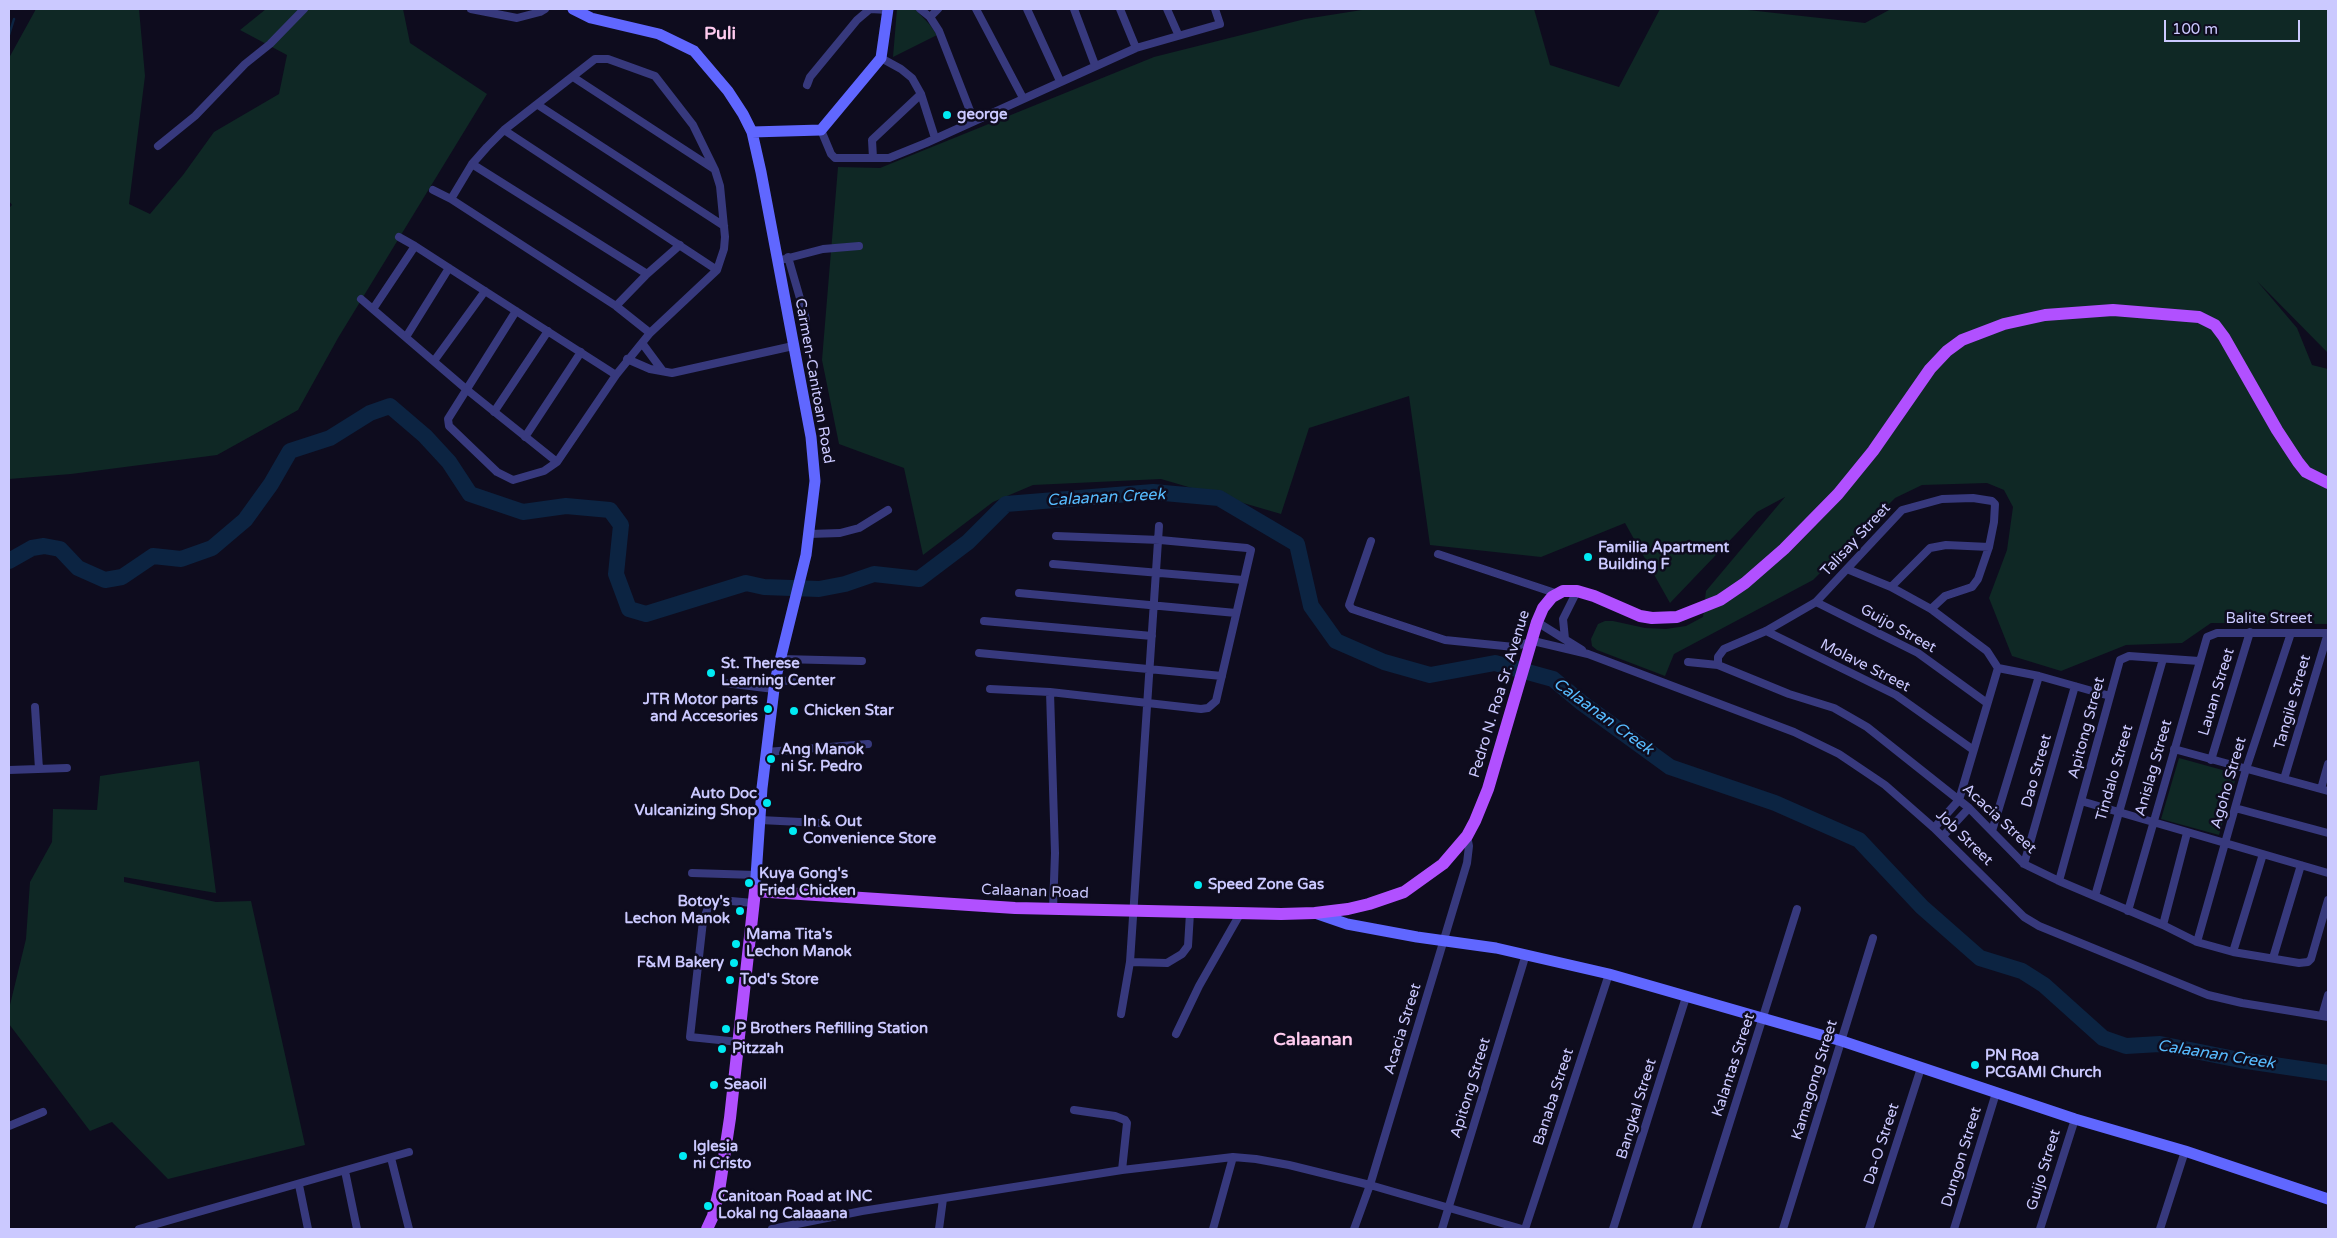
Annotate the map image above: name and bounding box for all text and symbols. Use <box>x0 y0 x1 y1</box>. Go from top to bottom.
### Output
scale bar <box>2167 10 2303 42</box>
text: 100 m <box>2172 20 2218 38</box>
district label: Puli <box>704 23 736 45</box>
place label: george <box>957 106 1008 124</box>
marker: george <box>941 109 953 121</box>
street label: Carmen-Canitoan Road <box>791 297 837 465</box>
water label: Calaanan Creek <box>1046 485 1166 511</box>
street label: Talisay Street <box>1817 499 1895 581</box>
place label: Familia Apartment Building F <box>1598 539 1729 574</box>
marker: Familia Apartment Building F <box>1582 551 1594 563</box>
street label: Guijo Street <box>1857 601 1939 657</box>
street label: Pedro N. Roa Sr. Avenue <box>1466 608 1534 780</box>
street label: Balite Street <box>2225 610 2313 628</box>
street label: Molave Street <box>1817 636 1913 696</box>
street label: Lauan Street <box>2195 646 2239 738</box>
street label: Tangile Street <box>2271 653 2315 751</box>
place label: St. Therese Learning Center <box>721 655 835 690</box>
marker: St. Therese Learning Center <box>705 667 717 679</box>
water label: Calaanan Creek <box>1549 674 1657 760</box>
street label: Apitong Street <box>2065 675 2109 781</box>
place label: JTR Motor parts and Accesories <box>643 691 758 726</box>
place label: Chicken Star <box>804 702 894 720</box>
marker: JTR Motor parts and Accesories <box>762 703 774 715</box>
marker: Chicken Star <box>788 705 800 717</box>
street label: Anislag Street <box>2132 718 2176 818</box>
street label: Tindalo Street <box>2093 723 2137 823</box>
street label: Dao Street <box>2018 732 2056 810</box>
street label: Agoho Street <box>2207 735 2251 831</box>
place label: Ang Manok ni Sr. Pedro <box>781 741 864 776</box>
marker: Ang Manok ni Sr. Pedro <box>765 753 777 765</box>
street label: Acacia Street <box>1958 780 2040 858</box>
place label: Auto Doc Vulcanizing Shop <box>634 785 757 820</box>
marker: Auto Doc Vulcanizing Shop <box>761 797 773 809</box>
street label: Job Street <box>1932 806 1996 870</box>
place label: In & Out Convenience Store <box>803 813 936 848</box>
marker: In & Out Convenience Store <box>787 825 799 837</box>
place label: Kuya Gong's Fried Chicken <box>759 865 856 900</box>
place label: Speed Zone Gas <box>1208 876 1324 894</box>
marker: Kuya Gong's Fried Chicken <box>743 877 755 889</box>
marker: Speed Zone Gas <box>1192 879 1204 891</box>
street label: Calaanan Road <box>981 881 1089 903</box>
place label: Botoy's Lechon Manok <box>624 893 730 928</box>
marker: Botoy's Lechon Manok <box>734 905 746 917</box>
place label: Mama Tita's Lechon Manok <box>746 926 852 961</box>
marker: Mama Tita's Lechon Manok <box>730 938 742 950</box>
place label: F&M Bakery <box>637 954 724 972</box>
marker: F&M Bakery <box>728 957 740 969</box>
place label: Tod's Store <box>740 971 819 989</box>
marker: Tod's Store <box>724 974 736 986</box>
street label: Acacia Street <box>1381 981 1425 1077</box>
street label: Kalantas Street <box>1709 1011 1759 1119</box>
street label: Kamagong Street <box>1788 1018 1842 1142</box>
place label: P Brothers Refilling Station <box>736 1020 928 1038</box>
marker: P Brothers Refilling Station <box>720 1023 732 1035</box>
district label: Calaanan <box>1273 1029 1353 1051</box>
street label: Apitong Street <box>1447 1035 1495 1141</box>
water label: Calaanan Creek <box>2156 1036 2276 1074</box>
place label: Pitzzah <box>732 1040 784 1058</box>
marker: Pitzzah <box>716 1043 728 1055</box>
street label: Banaba Street <box>1530 1046 1578 1148</box>
place label: PN Roa PCGAMI Church <box>1985 1047 2102 1082</box>
street label: Bangkal Street <box>1613 1056 1661 1162</box>
marker: PN Roa PCGAMI Church <box>1969 1059 1981 1071</box>
place label: Seaoil <box>724 1076 767 1094</box>
marker: Seaoil <box>708 1079 720 1091</box>
street label: Da-O Street <box>1860 1101 1904 1187</box>
street label: Dungon Street <box>1938 1105 1986 1209</box>
street label: Guijo Street <box>2023 1127 2065 1213</box>
place label: Iglesia ni Cristo <box>693 1138 751 1173</box>
marker: Iglesia ni Cristo <box>677 1150 689 1162</box>
place label: Canitoan Road at INC Lokal ng Calaaana <box>718 1188 872 1223</box>
marker: Canitoan Road at INC Lokal ng Calaaana <box>702 1200 714 1212</box>

